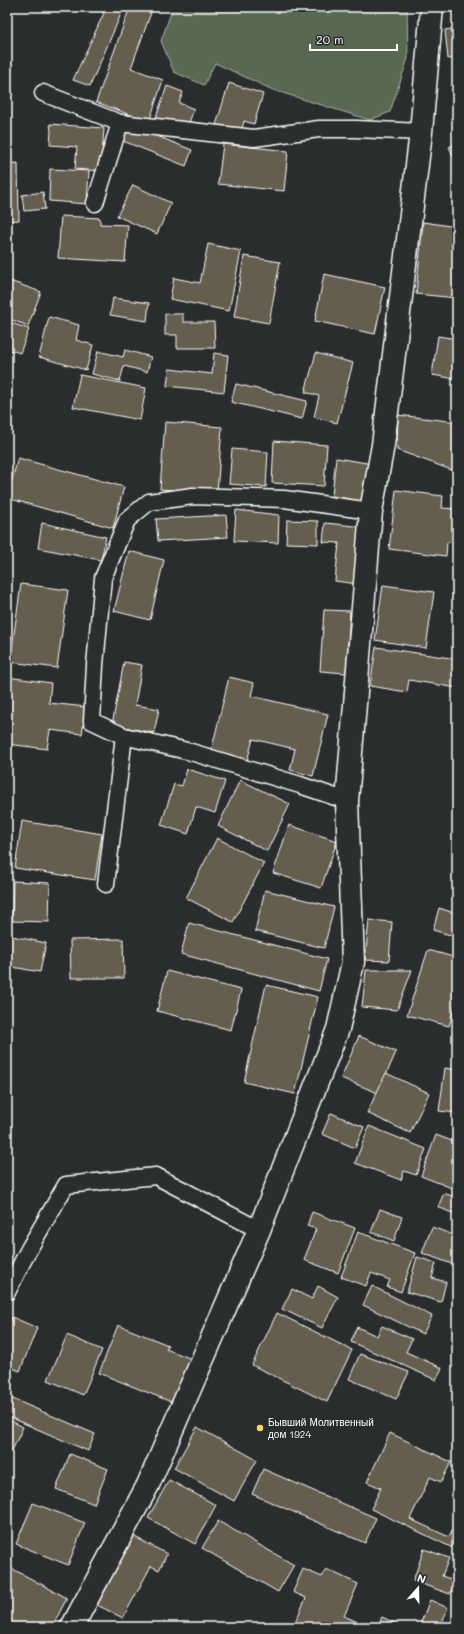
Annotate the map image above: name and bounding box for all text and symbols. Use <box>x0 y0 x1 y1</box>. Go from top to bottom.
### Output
scale bar <box>310 26 397 52</box>
text: 20 m <box>316 31 344 47</box>
place label: Бывший Молитвенный дом 1924 <box>268 1415 374 1441</box>
marker: Бывший Молитвенный дом 1924 <box>255 1423 265 1433</box>
north arrow <box>398 1568 438 1608</box>
text: N <box>415 1570 428 1587</box>

